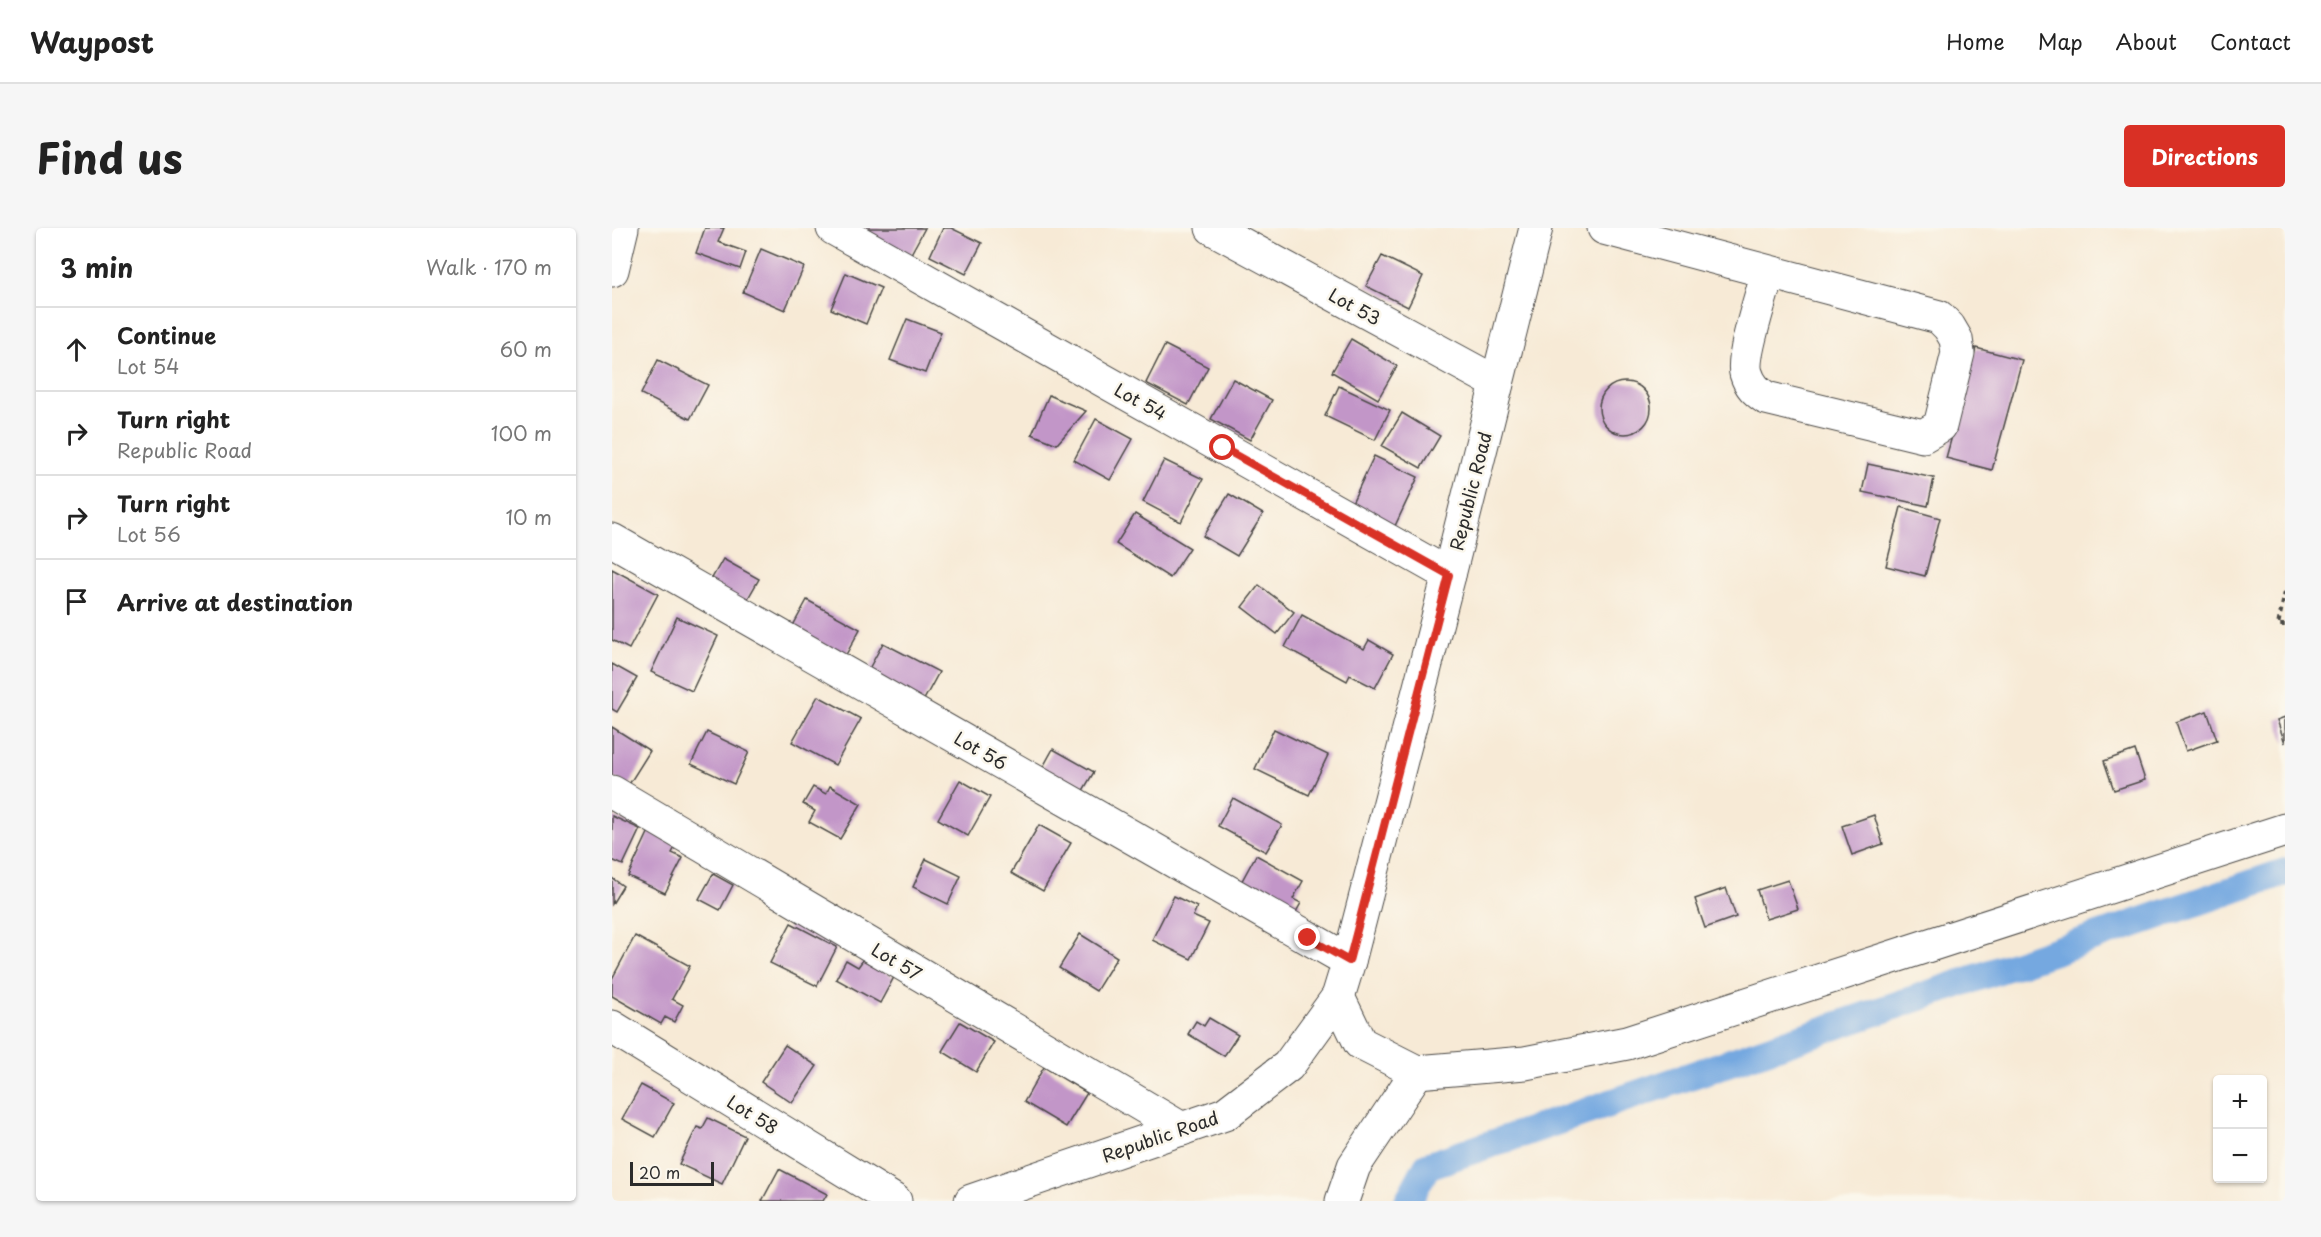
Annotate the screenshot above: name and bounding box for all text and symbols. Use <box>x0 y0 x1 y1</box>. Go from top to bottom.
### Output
text: Waypost <box>30 20 154 63</box>
text: Home <box>1946 25 2005 57</box>
text: Map <box>2038 25 2083 57</box>
text: About <box>2116 25 2177 57</box>
text: Contact <box>2210 25 2291 57</box>
text: Find us <box>36 125 183 188</box>
button: Directions <box>2124 125 2285 187</box>
text: 3 min <box>60 248 133 287</box>
text: Walk · 170 m <box>426 252 552 282</box>
street label: Lot 53 <box>1324 281 1386 331</box>
text: Continue <box>117 318 216 351</box>
icon: ahead <box>60 333 93 366</box>
text: 60 m <box>500 334 552 364</box>
text: Lot 54 <box>117 351 180 381</box>
street label: Lot 54 <box>1110 376 1172 426</box>
text: Turn right <box>117 402 230 435</box>
icon: right <box>60 417 93 450</box>
text: 100 m <box>491 418 552 448</box>
street label: Republic Road <box>1442 429 1498 553</box>
route start <box>1209 434 1235 460</box>
text: Republic Road <box>117 435 252 465</box>
text: Turn right <box>117 486 230 519</box>
icon: right <box>60 501 93 534</box>
text: 10 m <box>505 502 552 532</box>
text: Lot 56 <box>117 519 181 549</box>
icon: arrive <box>60 585 93 618</box>
text: Arrive at destination <box>117 585 353 618</box>
street label: Lot 56 <box>949 724 1013 776</box>
route end <box>1294 924 1320 950</box>
street label: Lot 57 <box>867 935 927 987</box>
map controls <box>2213 1075 2267 1183</box>
button: + <box>2213 1075 2267 1129</box>
street label: Lot 58 <box>722 1088 784 1140</box>
street label: Republic Road <box>1098 1103 1222 1169</box>
button: − <box>2213 1129 2267 1183</box>
scale bar <box>630 1159 714 1186</box>
text: 20 m <box>639 1160 680 1184</box>

